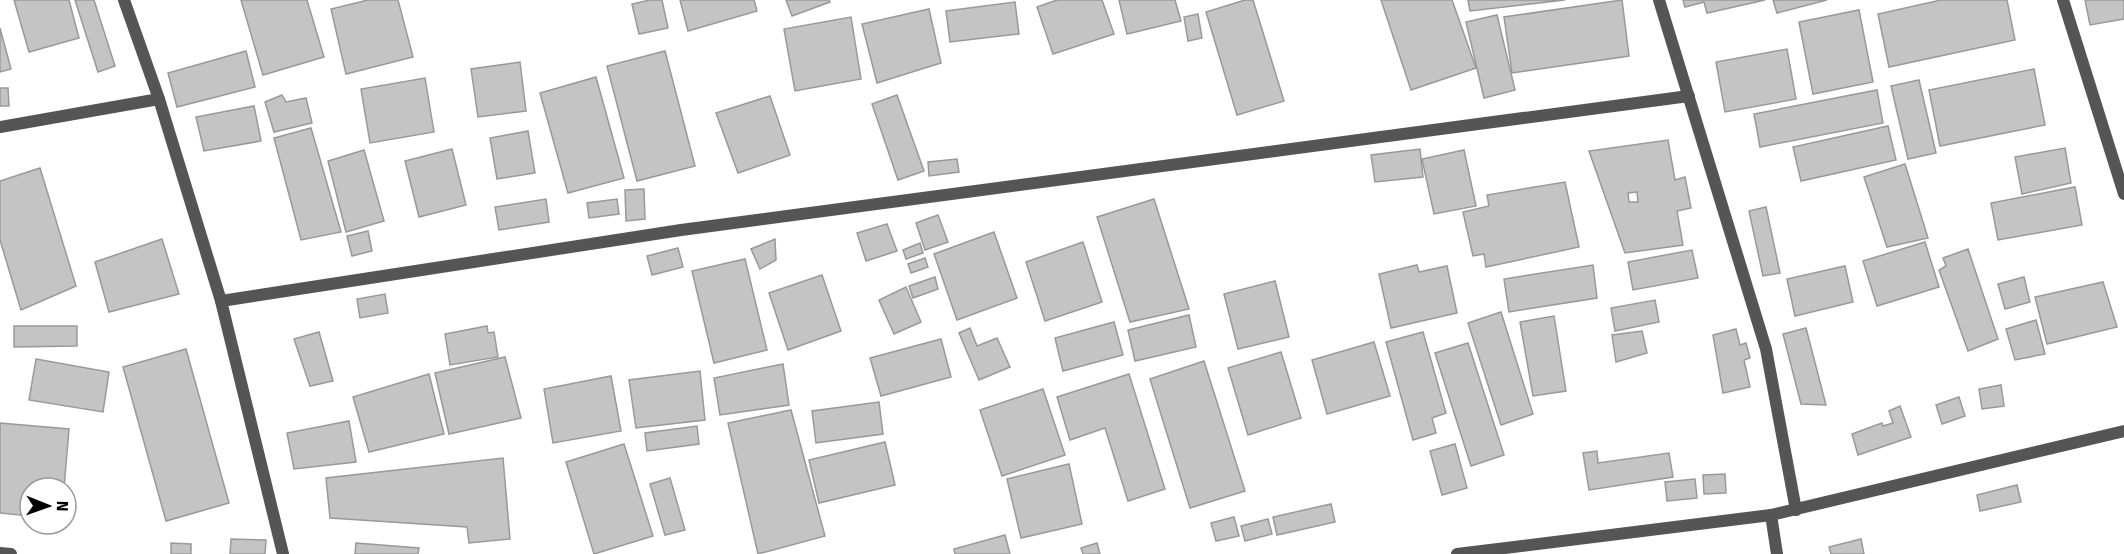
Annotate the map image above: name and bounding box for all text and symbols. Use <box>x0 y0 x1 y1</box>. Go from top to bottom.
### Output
north arrow <box>18 476 78 536</box>
text: N <box>53 501 72 512</box>

